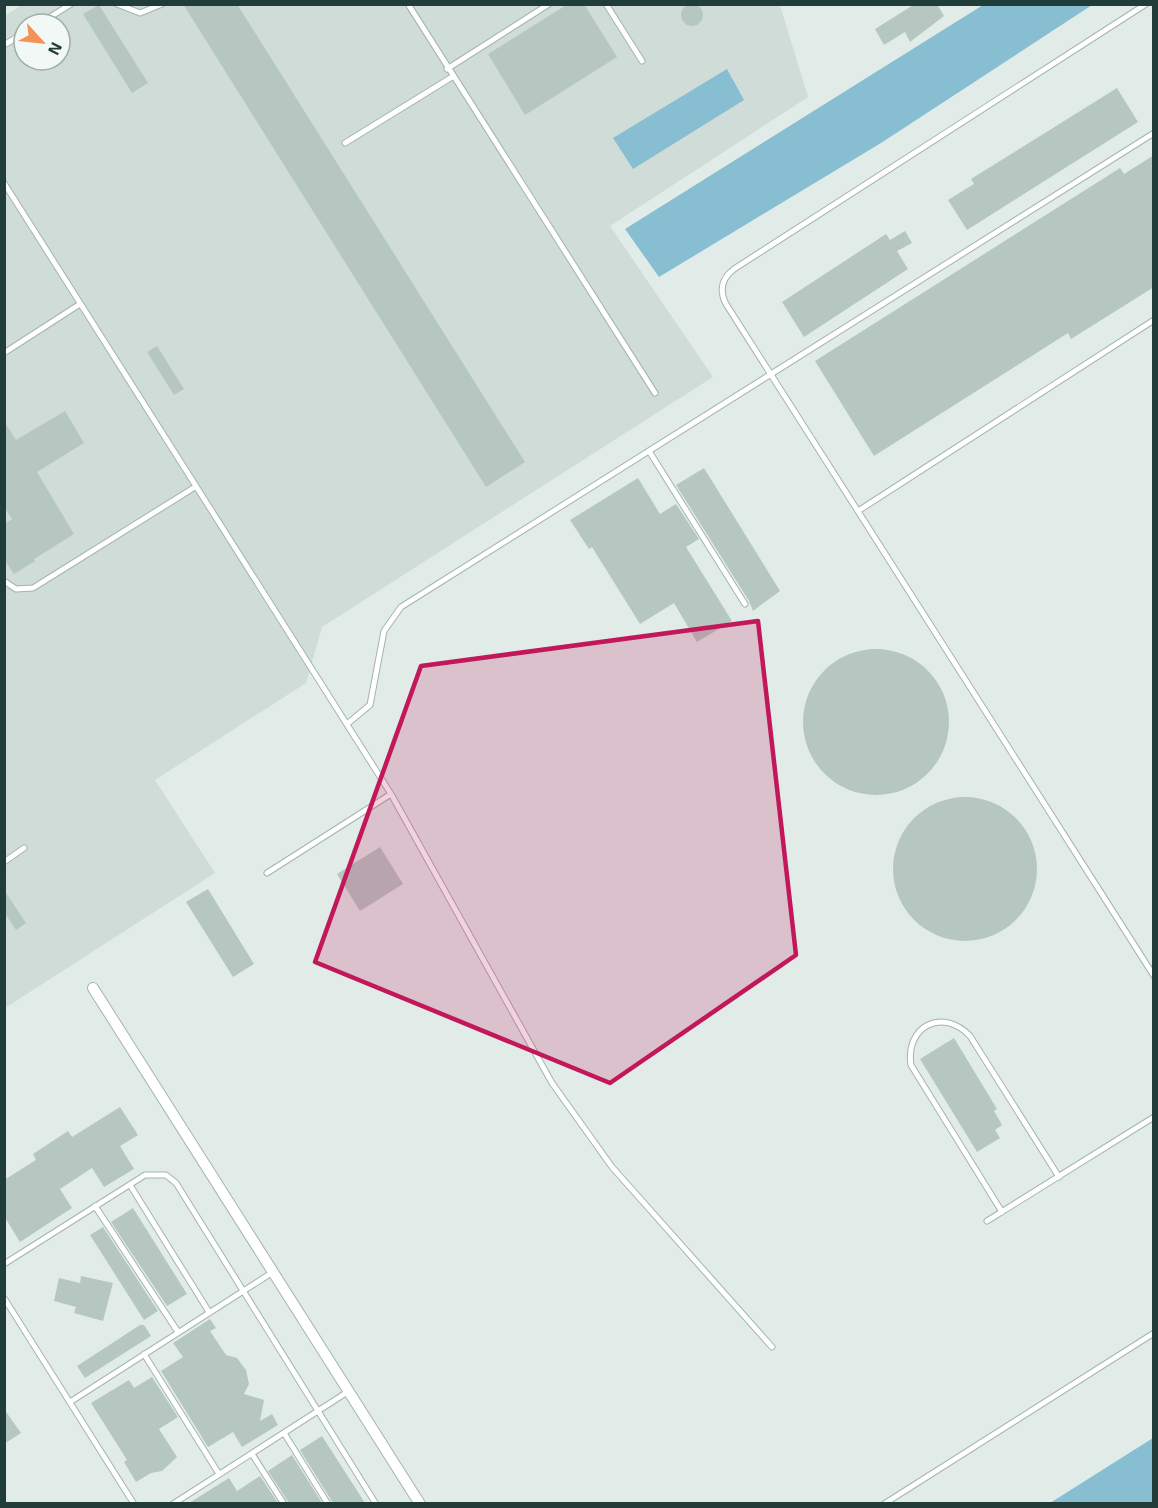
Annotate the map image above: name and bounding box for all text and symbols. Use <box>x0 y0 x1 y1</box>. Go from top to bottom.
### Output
north arrow <box>12 12 72 72</box>
text: N <box>45 40 67 59</box>

